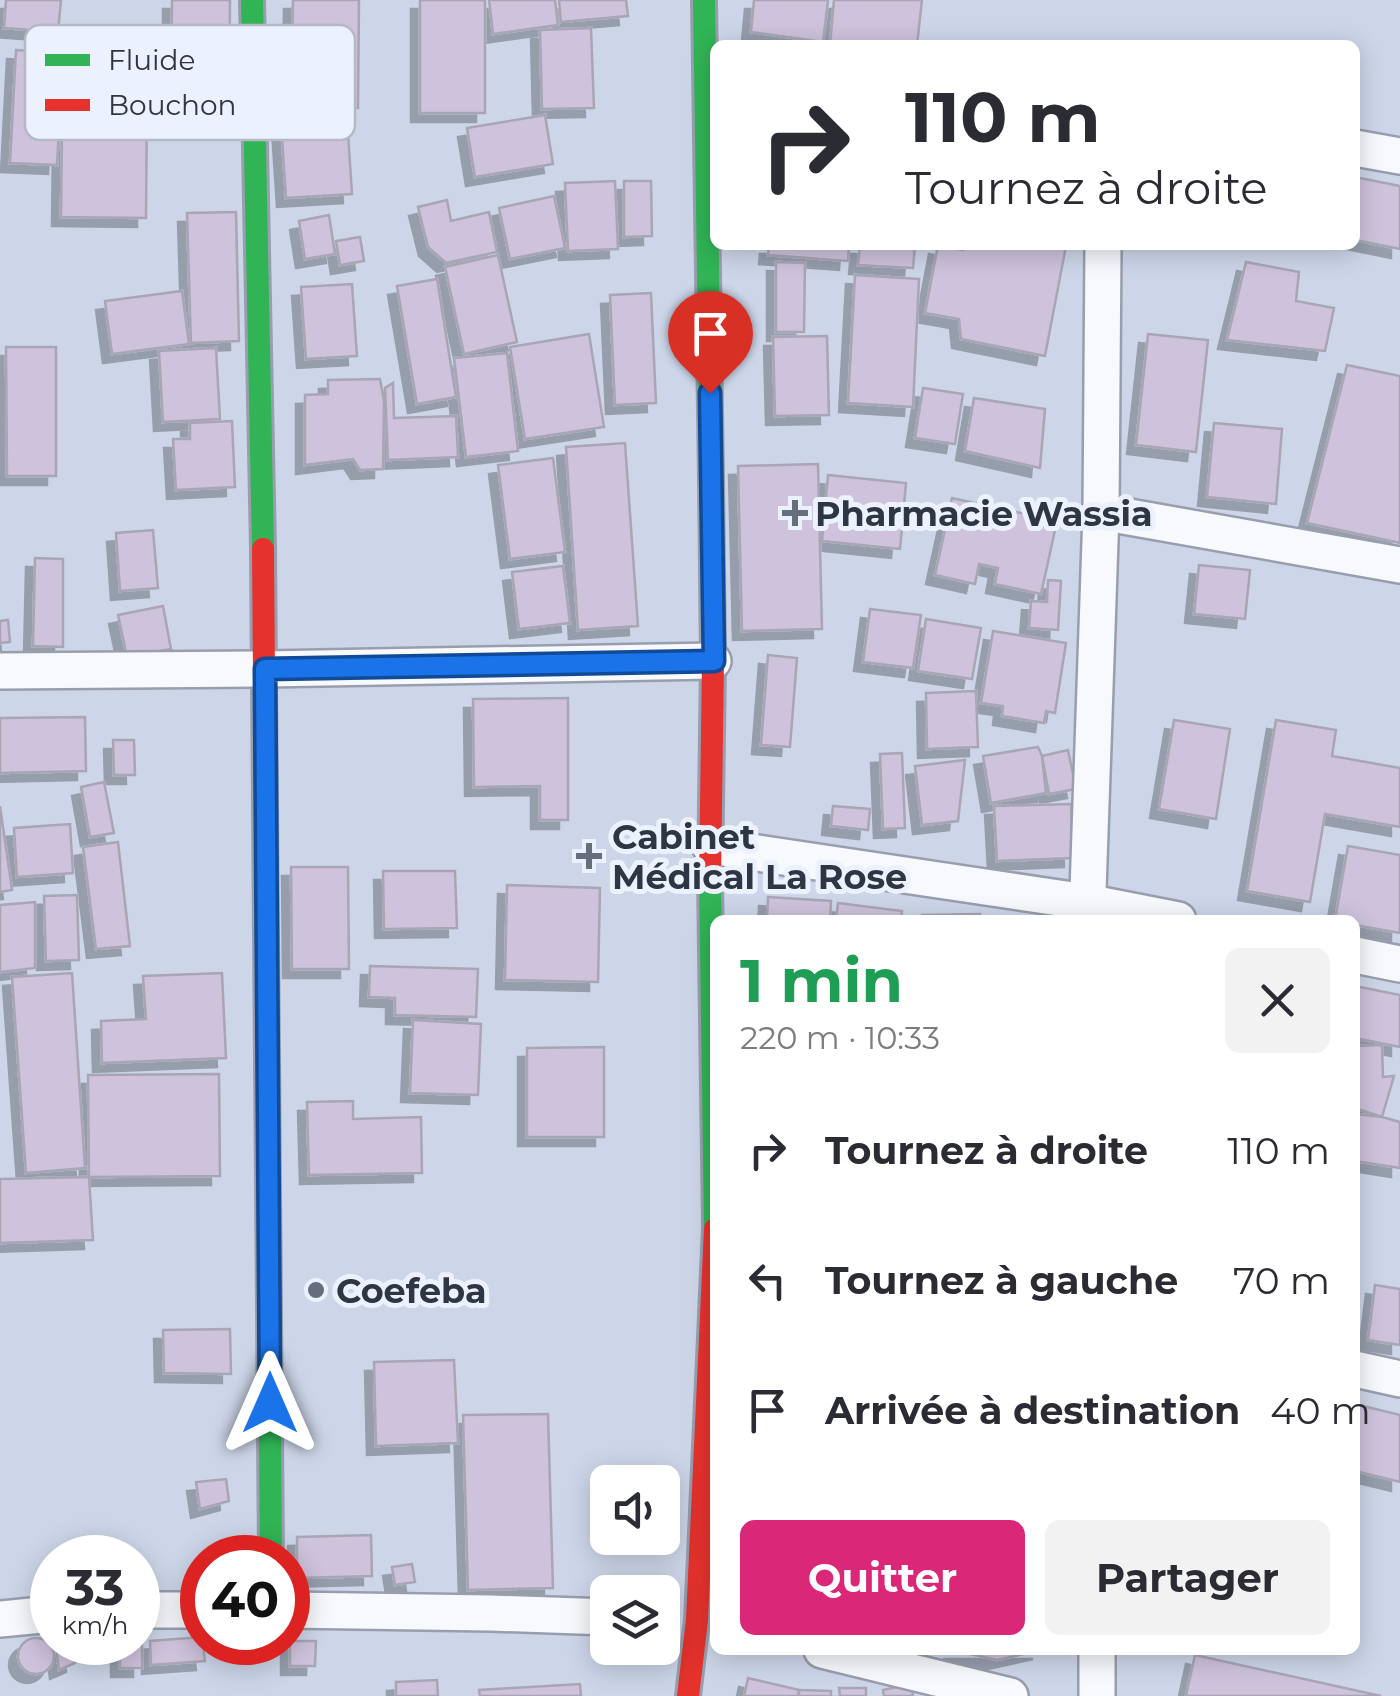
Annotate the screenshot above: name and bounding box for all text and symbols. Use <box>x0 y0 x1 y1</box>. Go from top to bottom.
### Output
legend <box>25 25 355 140</box>
text: Fluide <box>108 43 196 77</box>
text: 110 m <box>905 74 1101 160</box>
icon: right <box>740 80 870 210</box>
text: Bouchon <box>108 88 236 122</box>
text: Tournez à droite <box>905 160 1268 215</box>
pin <box>668 291 753 394</box>
icon: arrive <box>683 306 738 361</box>
place label: Pharmacie Wassia <box>815 492 1153 535</box>
marker: Pharmacie Wassia <box>784 502 806 524</box>
place label: Cabinet Médical La Rose <box>612 815 907 898</box>
marker: Cabinet Médical La Rose <box>576 843 602 869</box>
text: 1 min <box>740 944 903 1017</box>
button: close <box>1225 948 1330 1053</box>
text: 220 m · 10:33 <box>740 1018 940 1057</box>
icon: right <box>740 1123 795 1178</box>
text: Tournez à droite <box>825 1127 1148 1174</box>
text: 110 m <box>1227 1127 1330 1174</box>
icon: left <box>740 1253 795 1308</box>
text: Tournez à gauche <box>825 1257 1178 1304</box>
text: 70 m <box>1233 1257 1330 1304</box>
place label: Coefeba <box>336 1269 487 1312</box>
marker: Coefeba <box>305 1279 327 1301</box>
position arrow <box>218 1351 322 1455</box>
icon: arrive <box>740 1383 795 1438</box>
text: Arrivée à destination <box>825 1387 1240 1434</box>
text: 40 m <box>1270 1387 1371 1434</box>
map controls <box>590 1465 680 1665</box>
button: sound <box>590 1465 680 1555</box>
button: Quitter <box>740 1520 1025 1635</box>
button: Partager <box>1045 1520 1330 1635</box>
speed limit sign: 40 <box>180 1535 310 1665</box>
text: 33 <box>66 1557 124 1618</box>
button: layers <box>590 1575 680 1665</box>
text: km/h <box>62 1610 128 1640</box>

